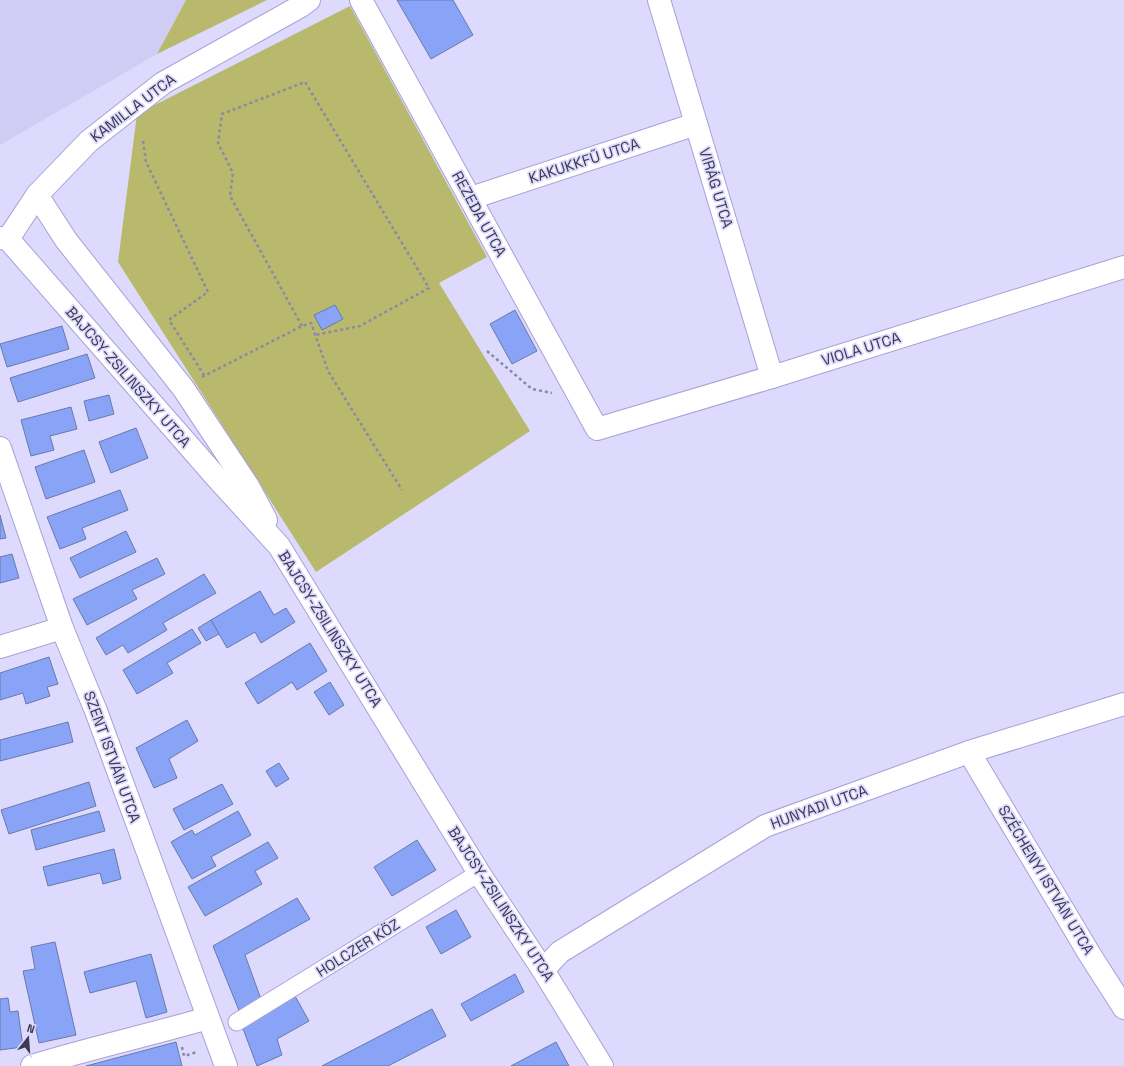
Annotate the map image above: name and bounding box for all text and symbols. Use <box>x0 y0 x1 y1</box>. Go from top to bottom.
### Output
street label: KAMILLA UTCA <box>86 69 180 146</box>
street label: KAKUKKFŰ UTCA <box>526 134 642 187</box>
street label: VIRÁG UTCA <box>695 145 738 231</box>
street label: REZEDA UTCA <box>448 167 511 260</box>
street label: BAJCSY-ZSILINSZKY UTCA <box>62 302 195 452</box>
street label: VIOLA UTCA <box>819 327 903 370</box>
street label: BAJCSY-ZSILINSZKY UTCA <box>274 547 387 711</box>
street label: SZENT ISTVÁN UTCA <box>80 688 145 826</box>
street label: HUNYADI UTCA <box>768 780 871 833</box>
street label: SZÉCHENYI ISTVÁN UTCA <box>994 802 1099 958</box>
street label: BAJCSY-ZSILINSZKY UTCA <box>444 823 559 985</box>
street label: HOLCZER KÖZ <box>312 914 403 981</box>
north arrow <box>8 1018 48 1058</box>
text: N <box>25 1021 36 1036</box>

